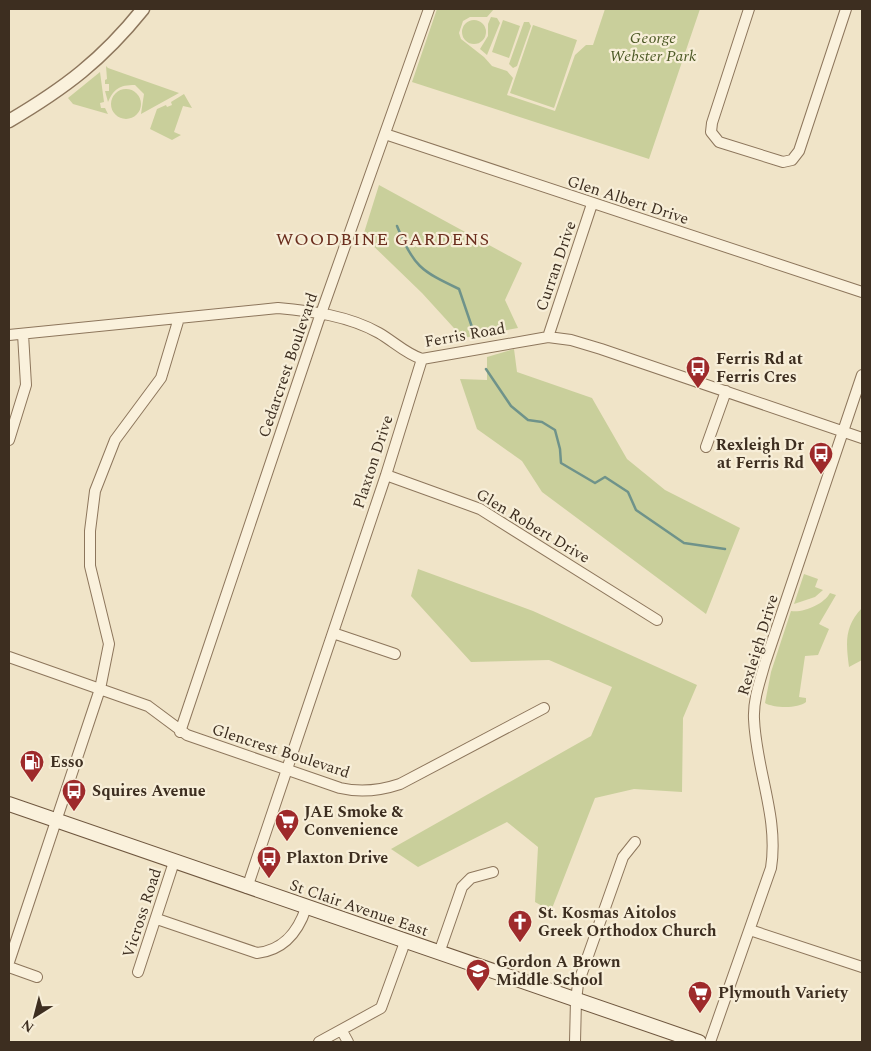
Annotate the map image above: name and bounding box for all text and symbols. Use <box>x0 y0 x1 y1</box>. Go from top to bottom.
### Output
park label: George Webster Park <box>610 26 697 68</box>
street label: Glen Albert Drive <box>564 169 692 231</box>
street label: Curran Drive <box>529 218 583 314</box>
district label: WOODBINE GARDENS <box>276 226 490 253</box>
street label: Cedarcrest Boulevard <box>252 289 324 441</box>
street label: Ferris Road <box>423 316 507 354</box>
place label: Ferris Rd at Ferris Cres <box>716 347 803 389</box>
bus stop icon: Ferris Rd at Ferris Cres <box>685 355 711 389</box>
street label: Plaxton Drive <box>347 412 399 512</box>
place label: Rexleigh Dr at Ferris Rd <box>715 433 804 475</box>
bus stop icon: Rexleigh Dr at Ferris Rd <box>808 441 834 475</box>
street label: Glen Robert Drive <box>471 482 595 570</box>
street label: Rexleigh Drive <box>731 591 785 699</box>
street label: Glencrest Boulevard <box>209 717 353 785</box>
fuel station icon: Esso <box>19 749 45 783</box>
place label: Esso <box>50 750 84 774</box>
bus stop icon: Squires Avenue <box>61 778 87 812</box>
place label: Squires Avenue <box>92 779 206 803</box>
place label: JAE Smoke & Convenience <box>304 800 404 842</box>
supermarket icon: JAE Smoke & Convenience <box>274 808 300 842</box>
bus stop icon: Plaxton Drive <box>256 845 282 879</box>
place label: Plaxton Drive <box>286 846 388 870</box>
street label: Vicross Road <box>116 865 168 961</box>
street label: St Clair Avenue East <box>286 873 432 943</box>
place label: St. Kosmas Aitolos Greek Orthodox Church <box>538 901 717 943</box>
church icon: St. Kosmas Aitolos Greek Orthodox Church <box>507 909 533 943</box>
place label: Gordon A Brown Middle School <box>496 950 621 992</box>
school or university icon: Gordon A Brown Middle School <box>465 958 491 992</box>
supermarket icon: Plymouth Variety <box>687 980 713 1014</box>
place label: Plymouth Variety <box>718 981 849 1005</box>
north arrow <box>10 991 60 1041</box>
text: N <box>17 1014 38 1038</box>

